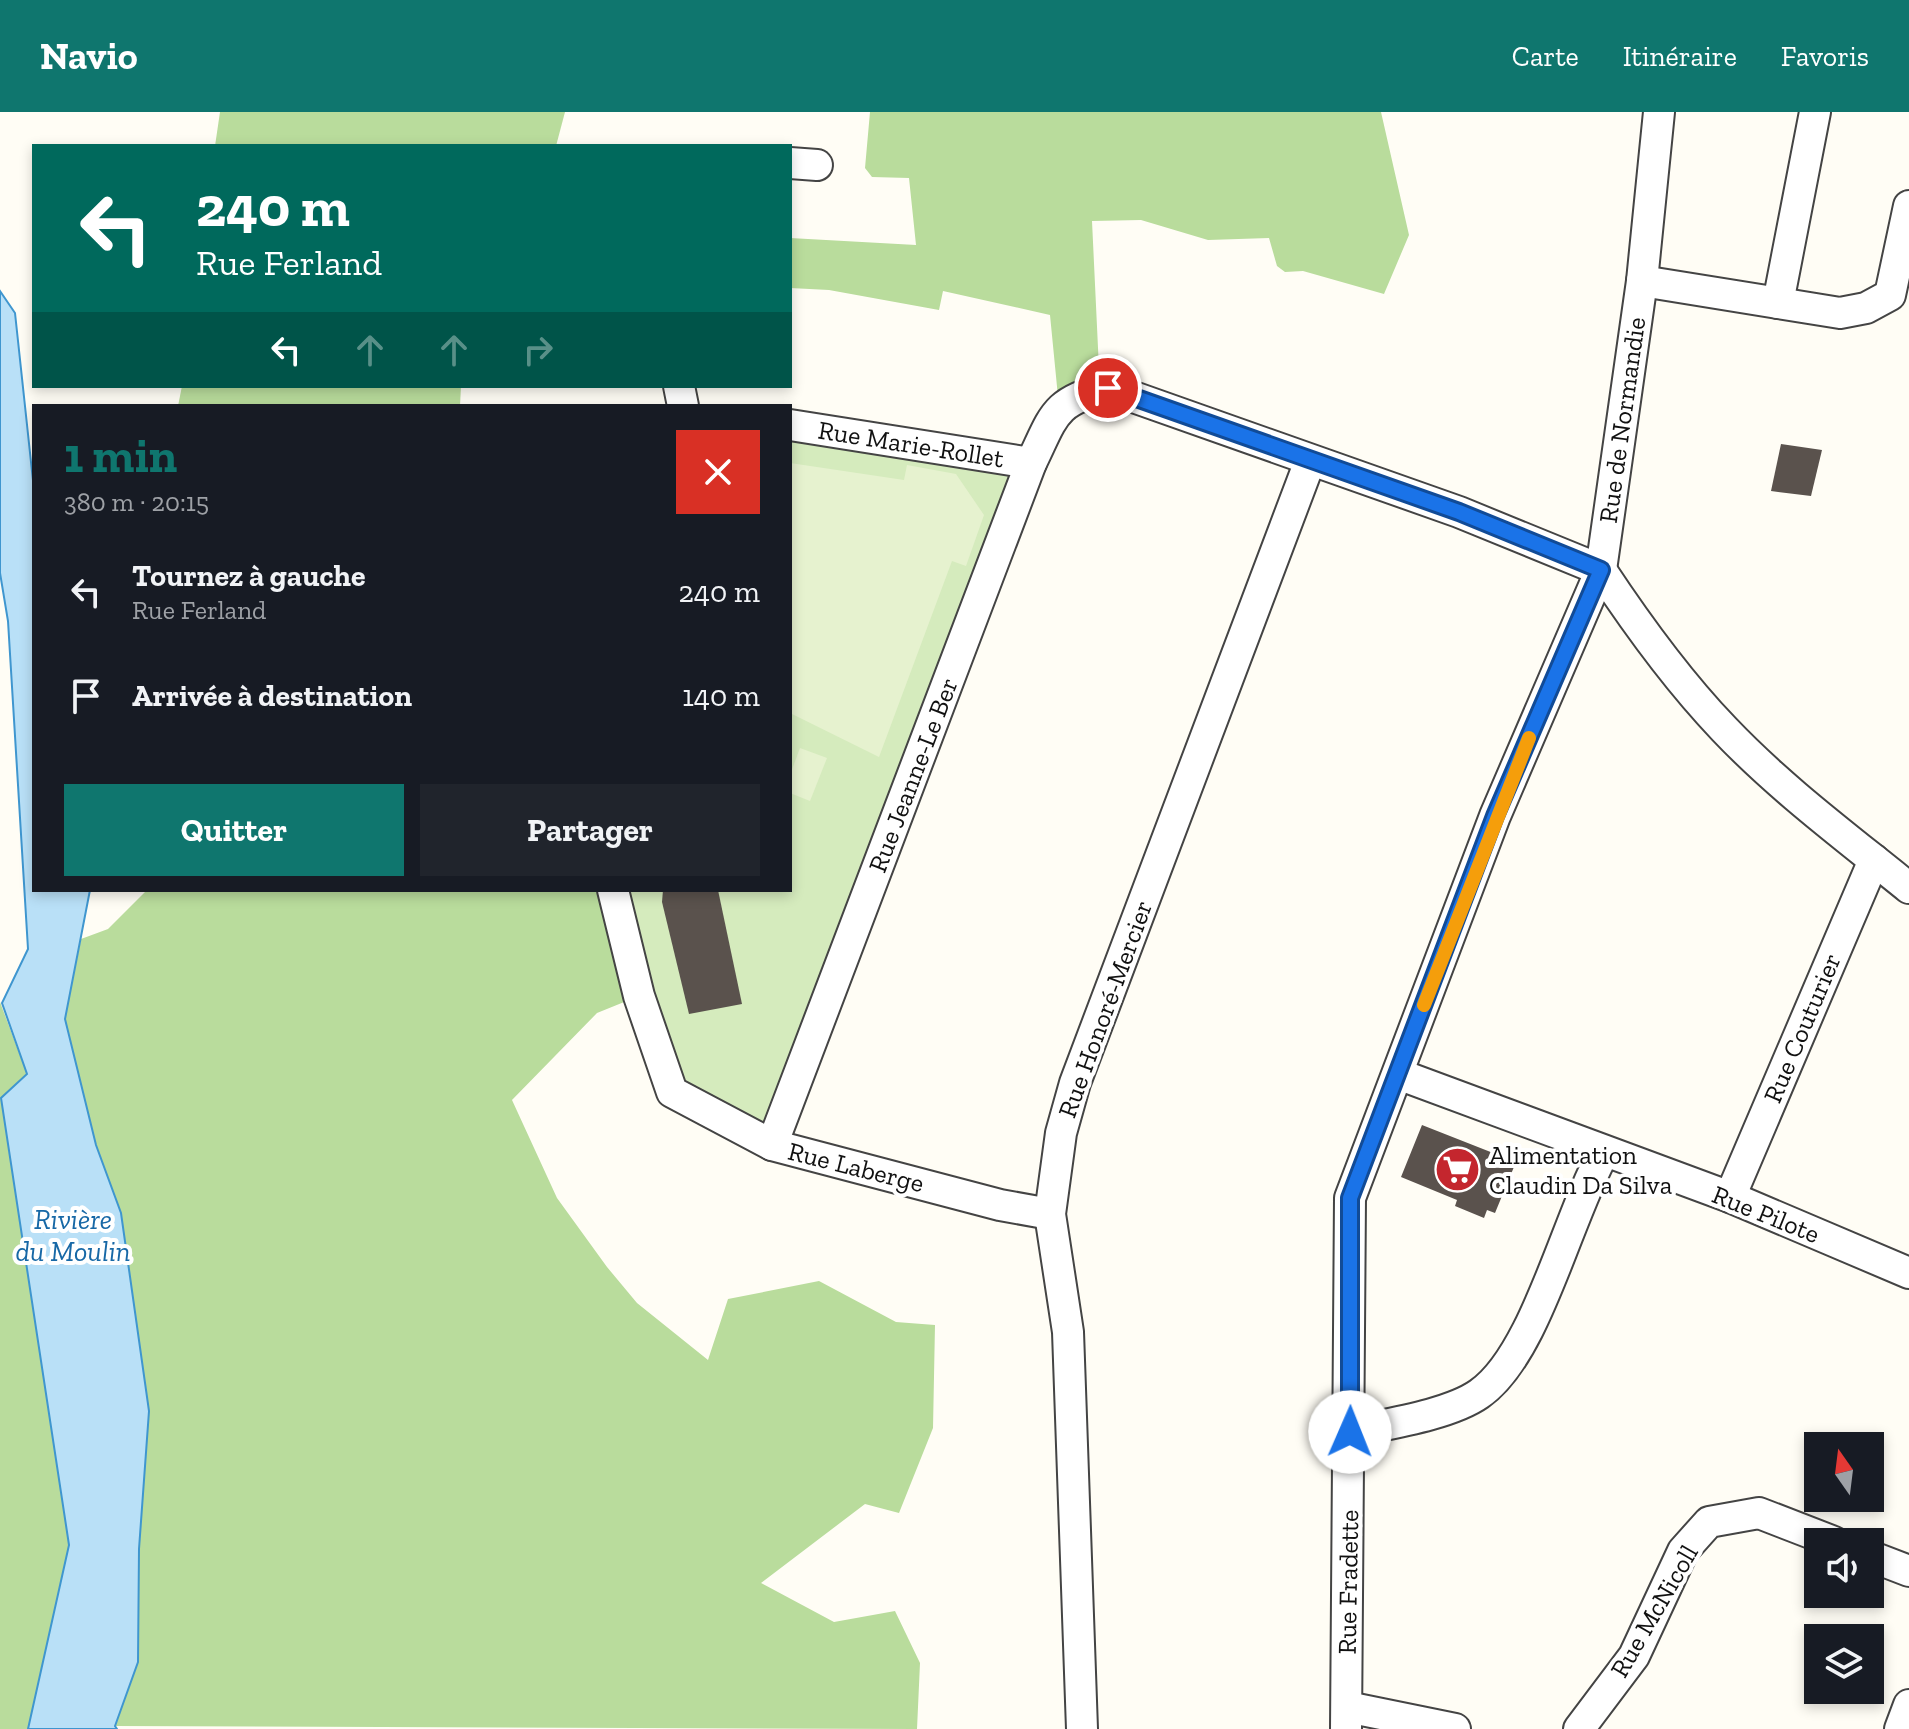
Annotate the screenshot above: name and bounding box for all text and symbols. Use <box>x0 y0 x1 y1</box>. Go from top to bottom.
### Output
text: Navio <box>40 33 138 79</box>
text: Carte <box>1512 40 1579 73</box>
text: Itinéraire <box>1623 40 1737 73</box>
text: Favoris <box>1781 40 1869 73</box>
text: 240 m <box>196 173 350 240</box>
icon: left <box>64 176 168 280</box>
text: Rue Ferland <box>196 241 382 284</box>
street label: Rue de Normandie <box>1592 315 1652 525</box>
icon: left <box>264 328 308 372</box>
icon: ahead <box>348 328 392 372</box>
icon: ahead <box>432 328 476 372</box>
icon: right <box>516 328 560 372</box>
pin <box>1074 354 1142 422</box>
icon: arrive <box>1086 366 1130 410</box>
street label: Rue Marie-Rollet <box>816 414 1006 475</box>
text: 1 min <box>64 427 177 484</box>
button: close <box>676 430 760 514</box>
text: 380 m · 20:15 <box>64 486 209 518</box>
text: Tournez à gauche <box>132 558 366 594</box>
icon: left <box>64 570 108 614</box>
text: 240 m <box>678 574 760 610</box>
text: Rue Ferland <box>132 594 266 626</box>
street label: Rue Jeanne-Le Ber <box>861 673 965 877</box>
icon: arrive <box>64 674 108 718</box>
text: Arrivée à destination <box>132 678 412 714</box>
text: 140 m <box>682 678 760 714</box>
button: Quitter <box>64 784 404 876</box>
button: Partager <box>420 784 760 876</box>
street label: Rue Honoré-Mercier <box>1051 896 1159 1122</box>
street label: Rue Couturier <box>1756 949 1848 1107</box>
street label: Rue Laberge <box>785 1135 927 1199</box>
place label: Alimentation Claudin Da Silva <box>1489 1139 1673 1201</box>
supermarket icon: Alimentation Claudin Da Silva <box>1434 1146 1482 1194</box>
street label: Rue Pilote <box>1708 1178 1824 1250</box>
water label: Rivière du Moulin <box>16 1203 130 1268</box>
position arrow <box>1308 1390 1392 1474</box>
north arrow <box>1804 1432 1884 1512</box>
map controls <box>1804 1432 1884 1704</box>
street label: Rue Fradette <box>1331 1509 1365 1655</box>
button: sound <box>1804 1528 1884 1608</box>
street label: Rue McNicoll <box>1603 1539 1705 1683</box>
button: layers <box>1804 1624 1884 1704</box>

